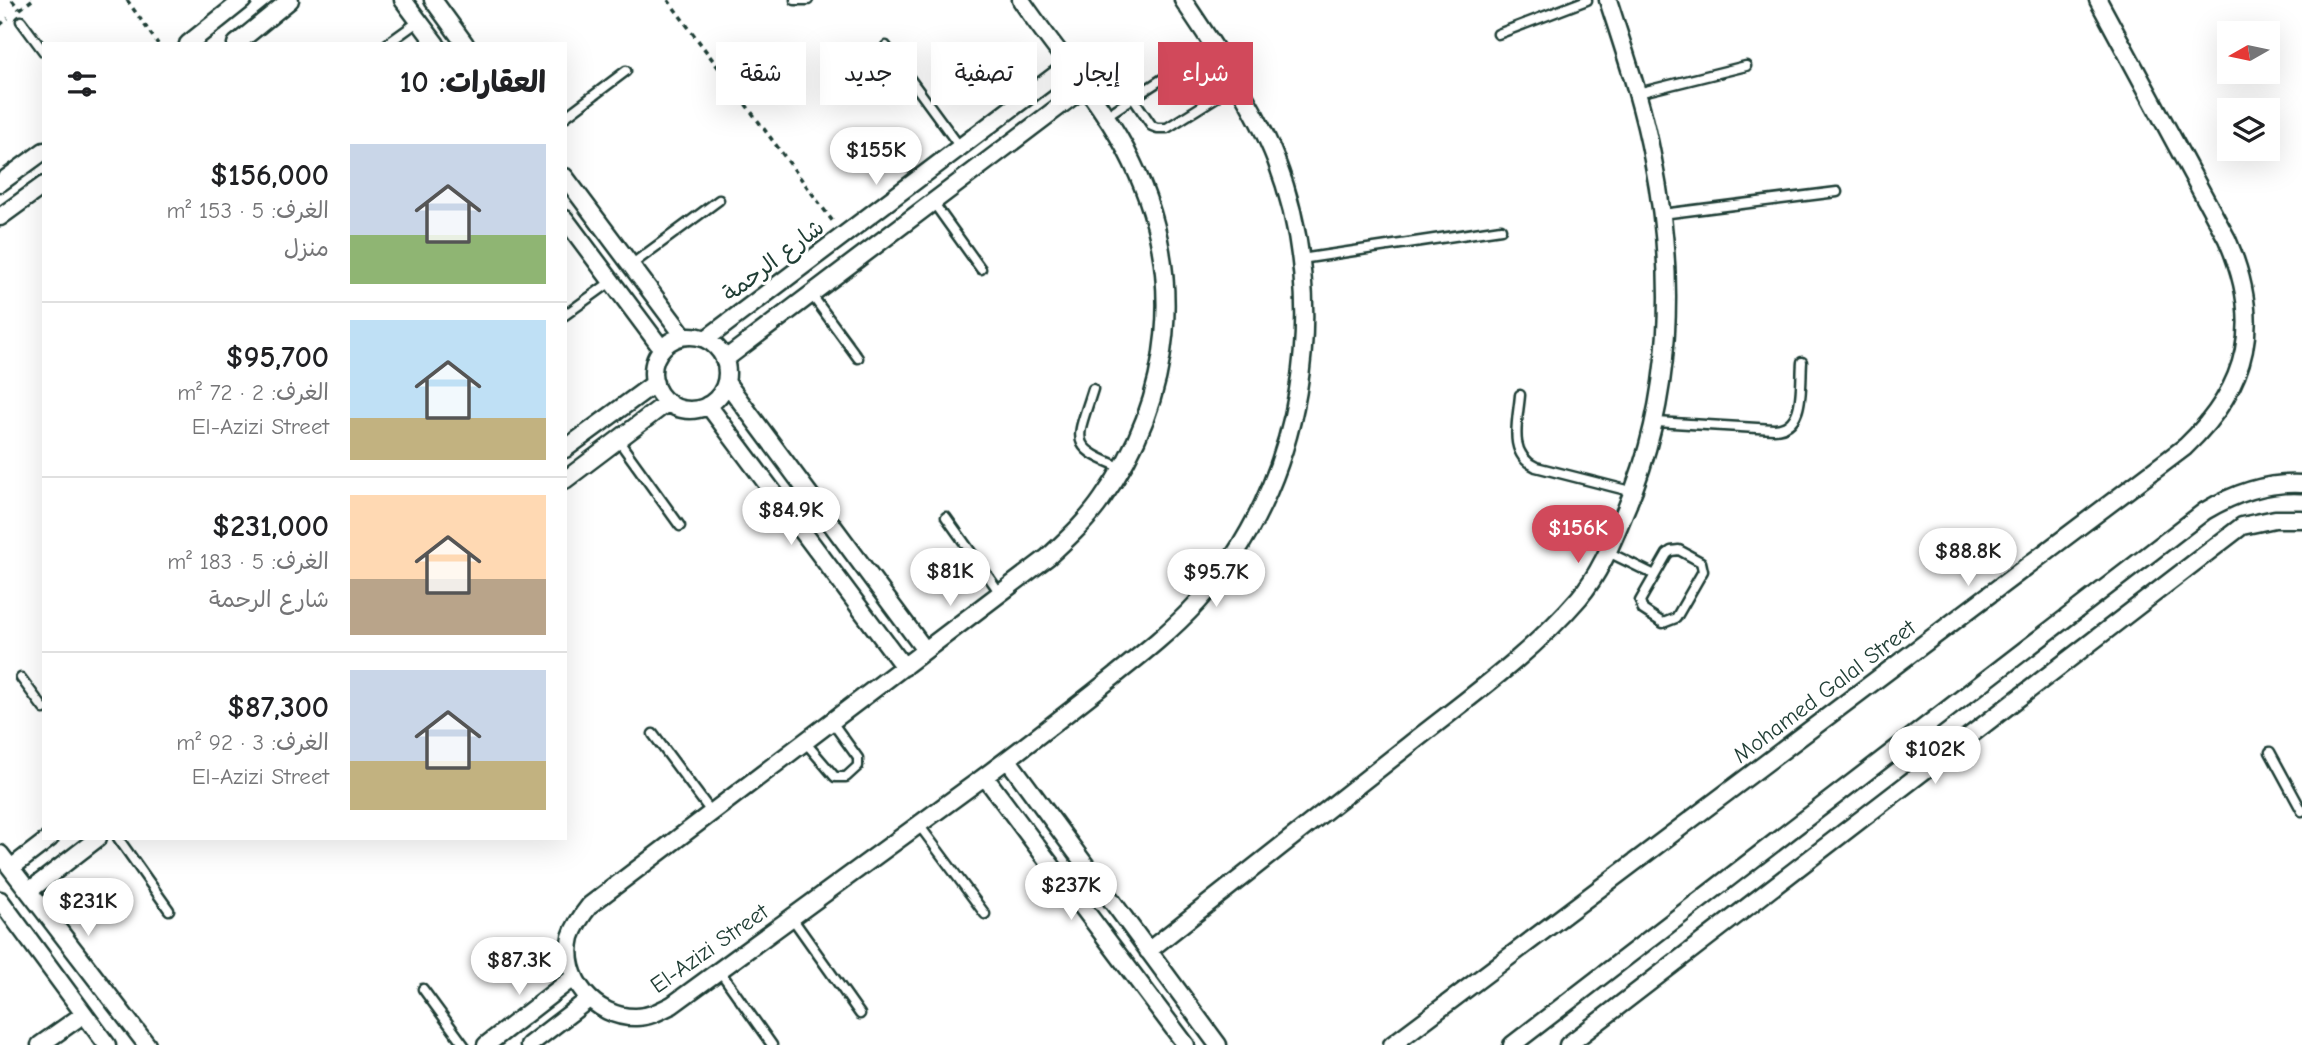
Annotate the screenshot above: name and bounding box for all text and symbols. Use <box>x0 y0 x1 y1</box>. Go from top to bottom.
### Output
north arrow <box>2217 21 2280 84</box>
map controls <box>2217 21 2280 161</box>
chip: شقة <box>716 42 806 105</box>
chip: جديد <box>820 42 917 105</box>
chip: تصفية <box>931 42 1037 105</box>
chip: إيجار <box>1051 42 1144 105</box>
chip: شراء <box>1158 42 1253 105</box>
icon: filters <box>63 65 101 103</box>
text: العقارات: 10 <box>400 65 546 100</box>
button: layers <box>2217 98 2280 161</box>
pin: $155K <box>827 128 925 187</box>
text: $155K <box>846 136 906 163</box>
text: $156,000 <box>210 158 329 193</box>
icon: home <box>406 172 490 256</box>
text: الغرف: 5 · 153 m² <box>167 197 329 224</box>
street label: شارع الرحمة <box>717 214 831 309</box>
text: منزل <box>284 235 329 262</box>
text: $95,700 <box>226 340 329 375</box>
icon: home <box>406 348 490 432</box>
text: الغرف: 2 · 72 m² <box>177 379 329 406</box>
text: El-Azizi Street <box>192 413 329 440</box>
pin: $84.9K <box>734 488 848 547</box>
text: $84.9K <box>758 496 824 523</box>
pin: $156K <box>1529 505 1627 565</box>
text: $231,000 <box>212 509 329 544</box>
text: $156K <box>1548 514 1608 541</box>
icon: home <box>406 523 490 607</box>
pin: $88.8K <box>1911 528 2025 588</box>
text: $88.8K <box>1935 537 2001 564</box>
text: الغرف: 5 · 183 m² <box>167 548 329 575</box>
pin: $81K <box>909 548 991 608</box>
pin: $95.7K <box>1159 550 1273 609</box>
text: $81K <box>926 557 974 584</box>
text: $95.7K <box>1183 558 1249 585</box>
text: شارع الرحمة <box>209 586 329 613</box>
street label: Mohamed Galal Street <box>1728 613 1922 769</box>
text: $87,300 <box>227 690 329 725</box>
icon: home <box>406 698 490 782</box>
pin: $102K <box>1886 726 1984 786</box>
text: الغرف: 3 · 92 m² <box>176 729 329 756</box>
text: $102K <box>1905 735 1965 762</box>
text: El-Azizi Street <box>192 763 329 790</box>
pin: $237K <box>1022 862 1120 922</box>
text: $237K <box>1041 871 1101 898</box>
pin: $231K <box>39 878 137 938</box>
text: $231K <box>59 887 117 914</box>
street label: El-Azizi Street <box>645 897 774 999</box>
pin: $87.3K <box>462 937 576 997</box>
text: $87.3K <box>487 946 551 973</box>

